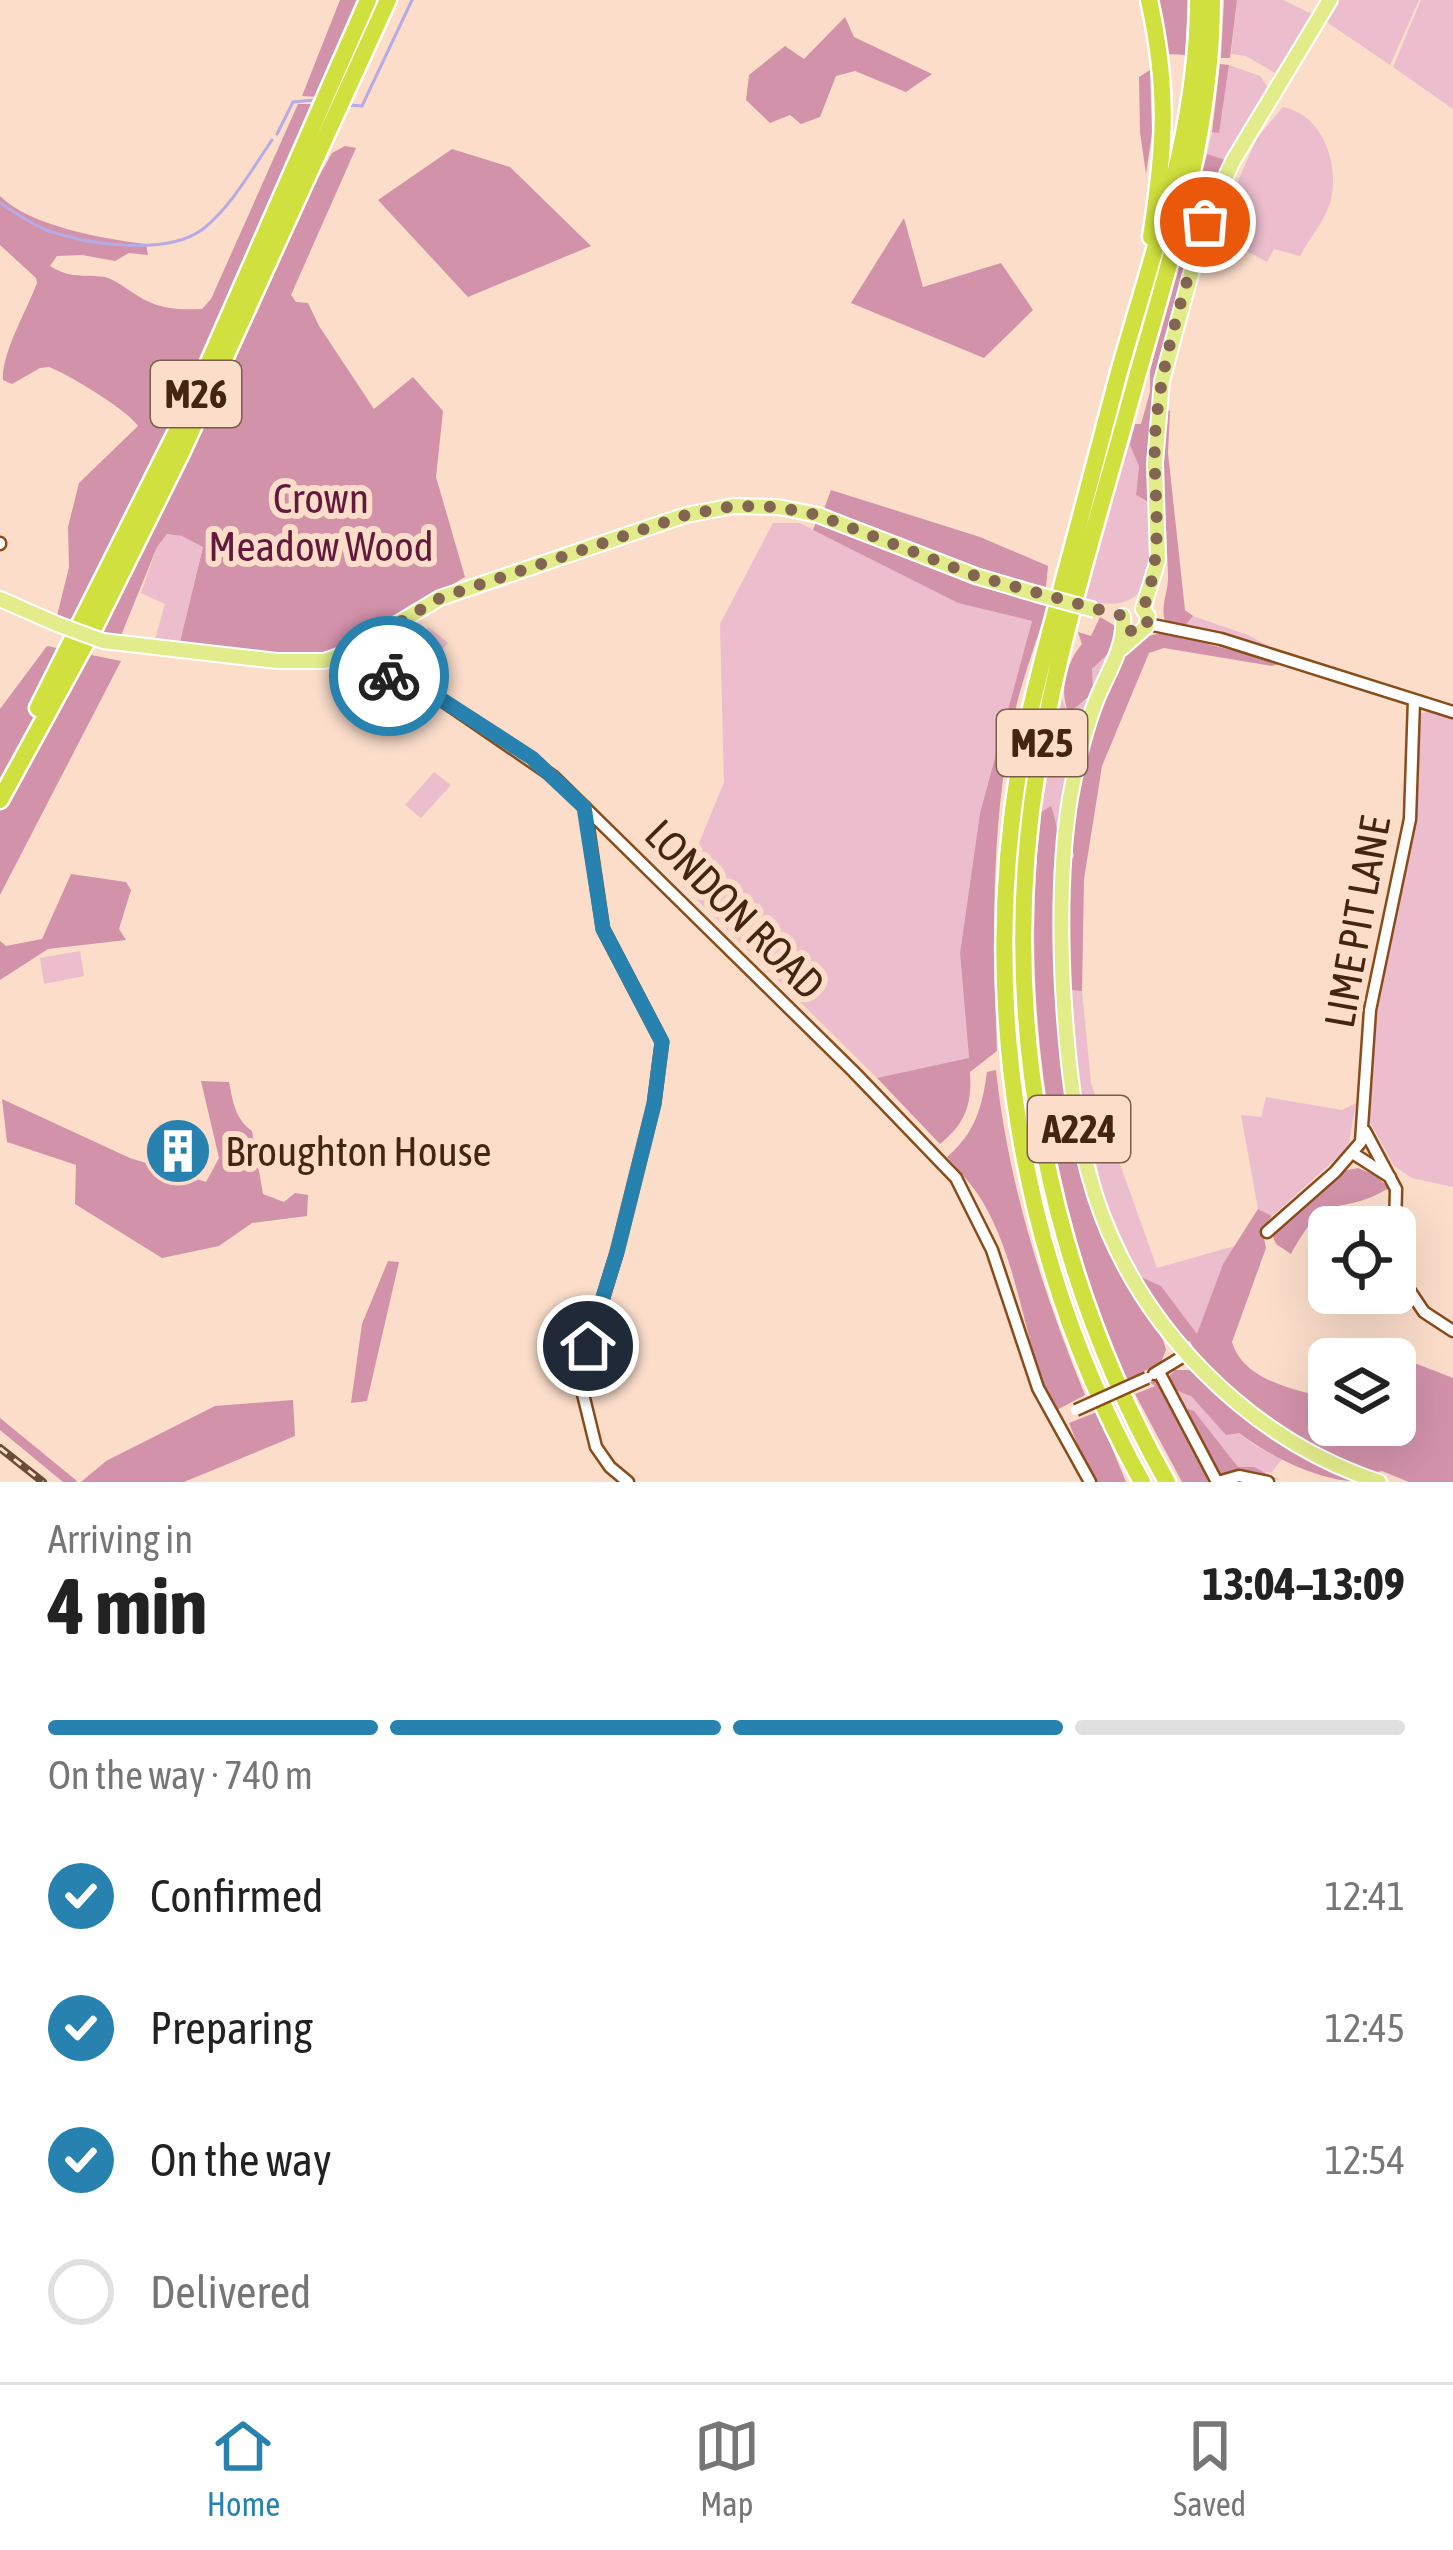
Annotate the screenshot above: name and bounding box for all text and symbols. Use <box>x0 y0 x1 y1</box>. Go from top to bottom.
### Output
pin <box>1154 171 1256 273</box>
icon: bag <box>1172 189 1238 255</box>
road number: M26 <box>151 361 241 427</box>
park label: Crown Meadow Wood <box>208 474 434 570</box>
courier <box>329 616 449 736</box>
icon: bike <box>356 643 422 709</box>
road number: M25 <box>997 710 1087 776</box>
street label: LONDON ROAD <box>636 810 834 1008</box>
street label: LIME PIT LANE <box>1315 812 1399 1031</box>
road number: A224 <box>1028 1096 1130 1162</box>
building icon: Broughton House <box>143 1116 213 1186</box>
place label: Broughton House <box>225 1127 492 1175</box>
map controls <box>1308 1206 1416 1446</box>
button: locate <box>1308 1206 1416 1314</box>
pin <box>537 1295 639 1397</box>
icon: home <box>555 1313 621 1379</box>
button: layers <box>1308 1338 1416 1446</box>
text: Arriving in <box>48 1517 193 1561</box>
text: 13:04–13:09 <box>1202 1558 1405 1610</box>
text: 4 min <box>48 1561 207 1651</box>
text: On the way · 740 m <box>48 1753 313 1797</box>
icon: check <box>48 1863 114 1929</box>
text: Confirmed <box>150 1870 323 1922</box>
text: 12:41 <box>1325 1874 1405 1918</box>
icon: check <box>48 1995 114 2061</box>
text: Preparing <box>150 2002 313 2054</box>
text: 12:45 <box>1325 2006 1405 2050</box>
icon: check <box>48 2127 114 2193</box>
text: On the way <box>150 2134 332 2186</box>
text: 12:54 <box>1325 2138 1405 2182</box>
text: Delivered <box>150 2266 311 2318</box>
tab: Home <box>207 2413 280 2523</box>
tab: Map <box>694 2413 760 2523</box>
tab: Saved <box>1173 2413 1246 2523</box>

